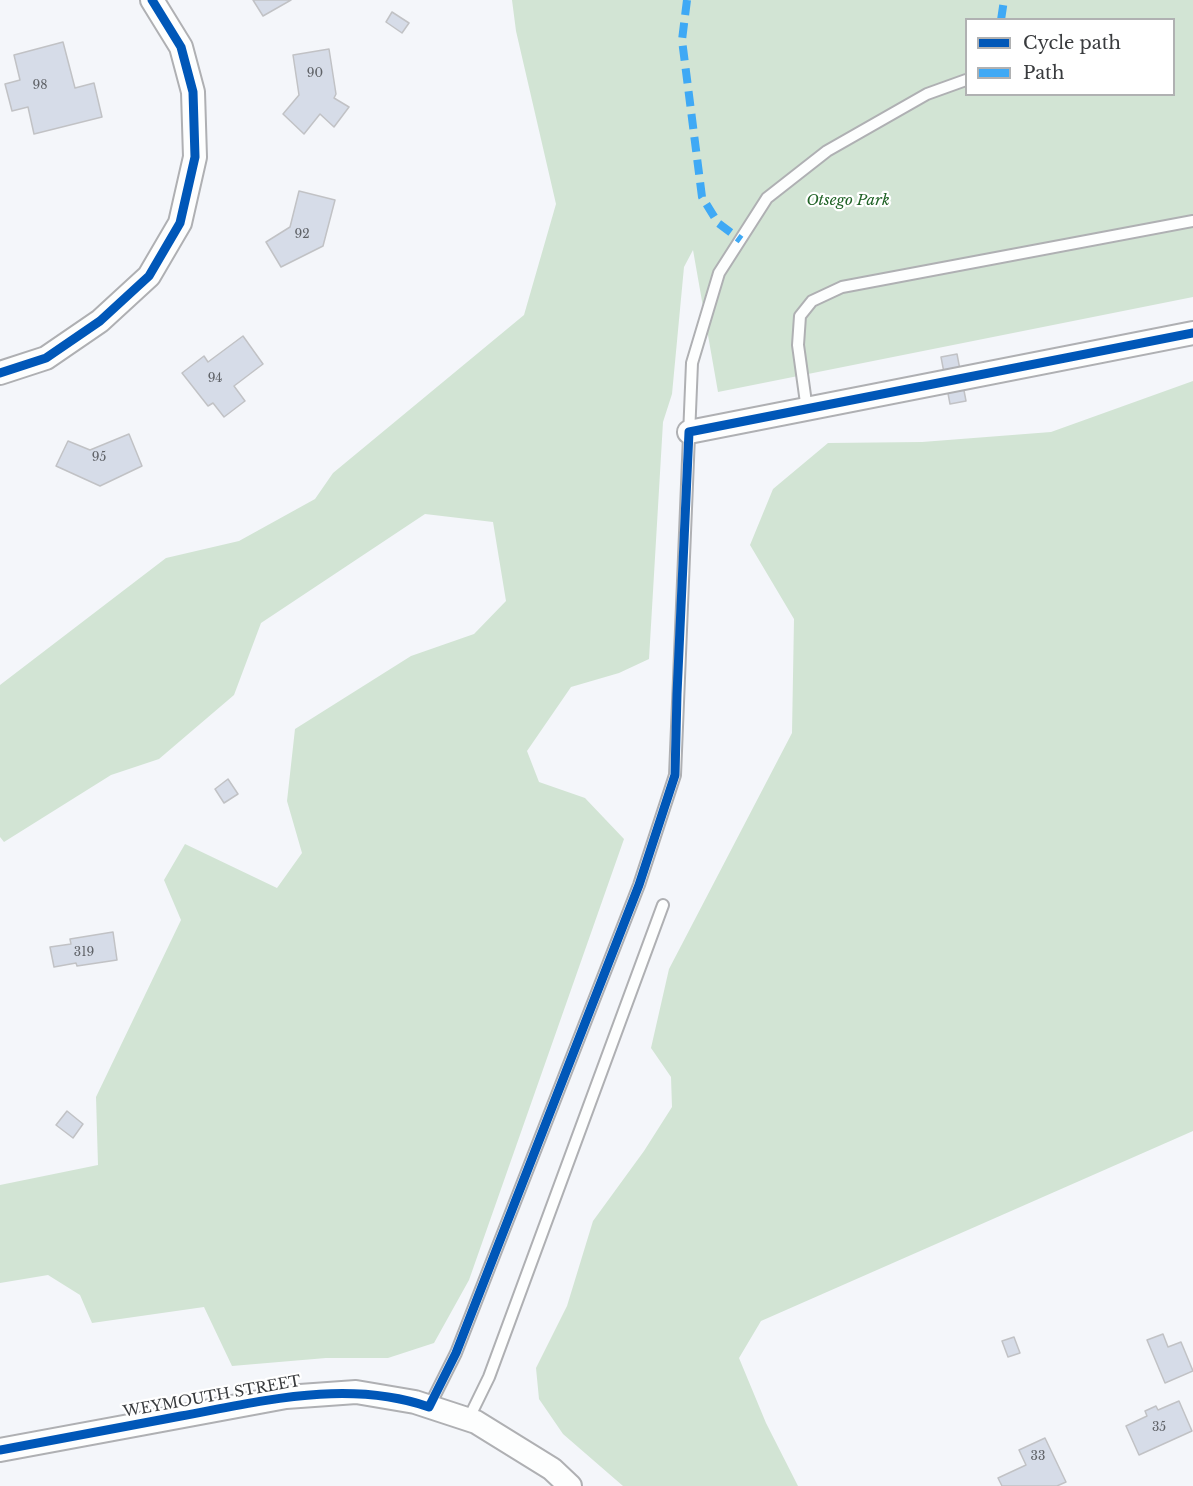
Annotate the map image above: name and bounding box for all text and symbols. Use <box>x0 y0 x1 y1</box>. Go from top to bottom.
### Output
legend <box>965 18 1175 96</box>
text: Cycle path <box>1023 32 1121 54</box>
text: Path <box>1023 62 1064 84</box>
house number: 90 <box>307 67 323 81</box>
house number: 98 <box>33 79 47 93</box>
park label: Otsego Park <box>806 192 890 210</box>
house number: 92 <box>294 228 310 242</box>
house number: 94 <box>208 372 222 386</box>
house number: 95 <box>92 451 106 465</box>
house number: 319 <box>74 946 94 960</box>
street label: WEYMOUTH STREET <box>122 1373 302 1421</box>
house number: 35 <box>1152 1421 1166 1435</box>
house number: 33 <box>1031 1450 1045 1464</box>

